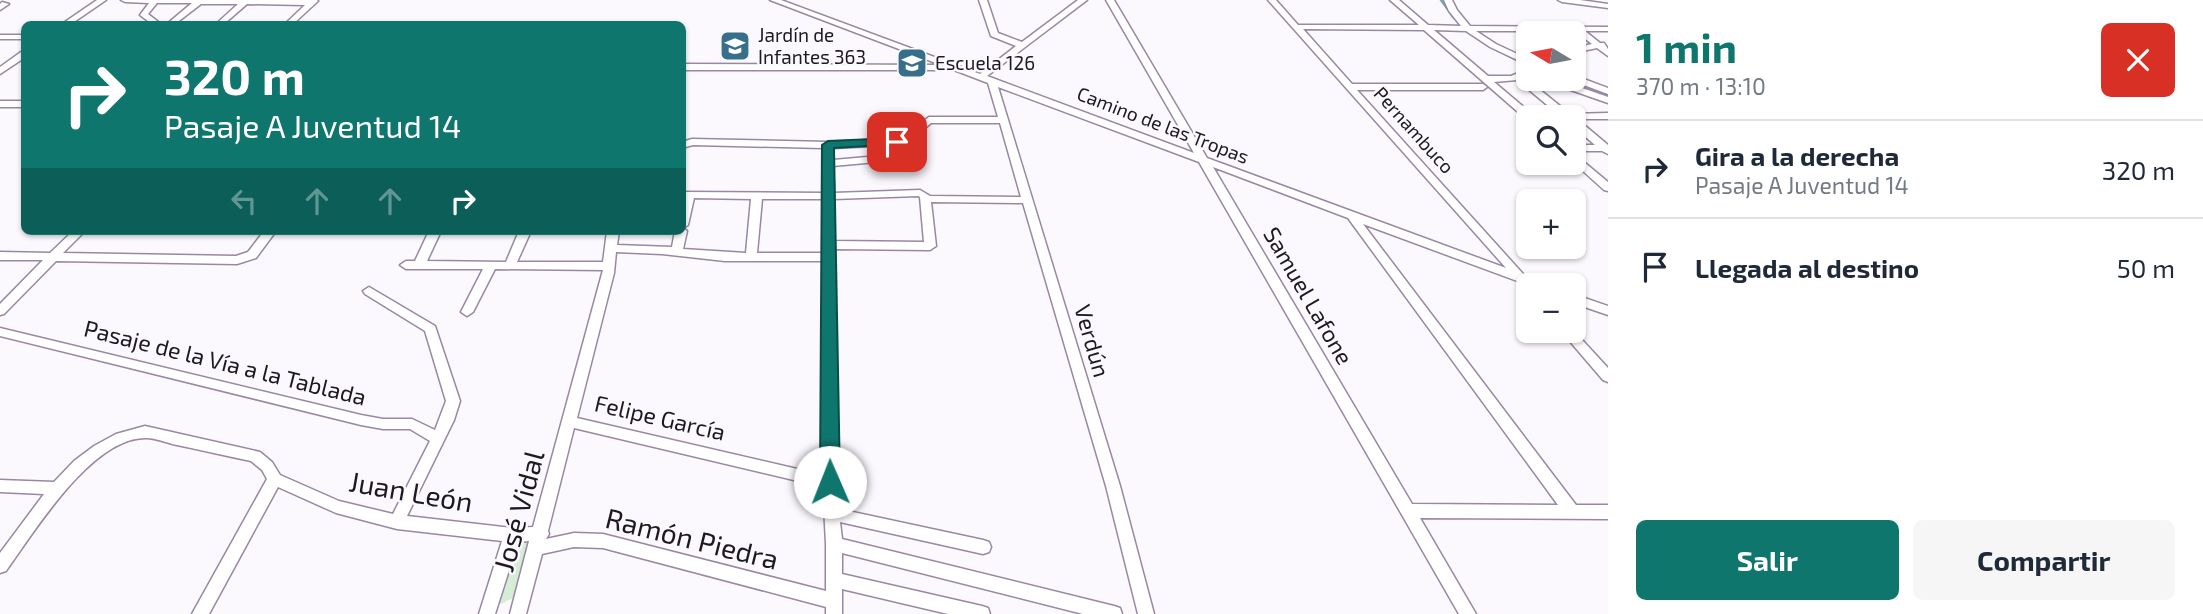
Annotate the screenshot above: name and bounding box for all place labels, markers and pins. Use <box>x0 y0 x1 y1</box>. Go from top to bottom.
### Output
place label: Jardín de Infantes 363 <box>758 23 866 68</box>
school or university icon: Jardín de Infantes 363 <box>718 29 752 63</box>
school or university icon: Escuela 126 <box>895 46 929 80</box>
place label: Escuela 126 <box>935 51 1035 74</box>
pin <box>867 112 927 172</box>

